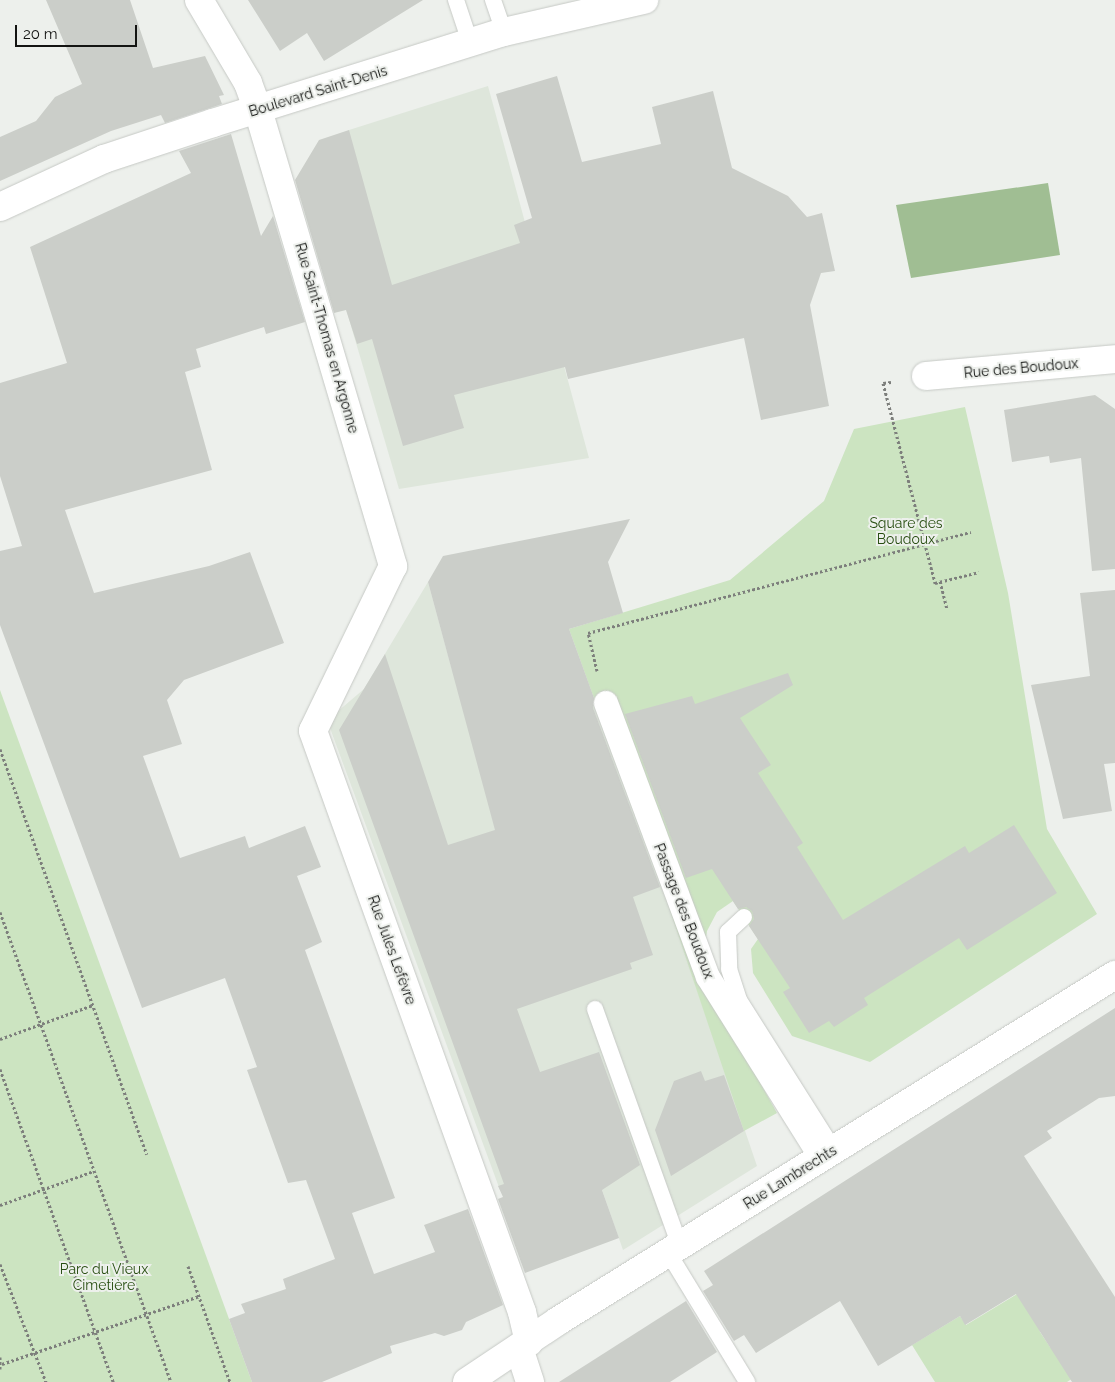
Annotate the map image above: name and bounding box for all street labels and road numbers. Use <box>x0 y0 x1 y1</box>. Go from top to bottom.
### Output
street label: Boulevard Saint-Denis <box>247 62 389 120</box>
street label: Rue Saint-Thomas en Argonne <box>292 241 362 435</box>
street label: Rue des Boudoux <box>963 355 1079 381</box>
street label: Passage des Boudoux <box>650 841 718 981</box>
street label: Rue Jules Lefèvre <box>364 893 420 1007</box>
street label: Rue Lambrechts <box>740 1142 840 1212</box>

